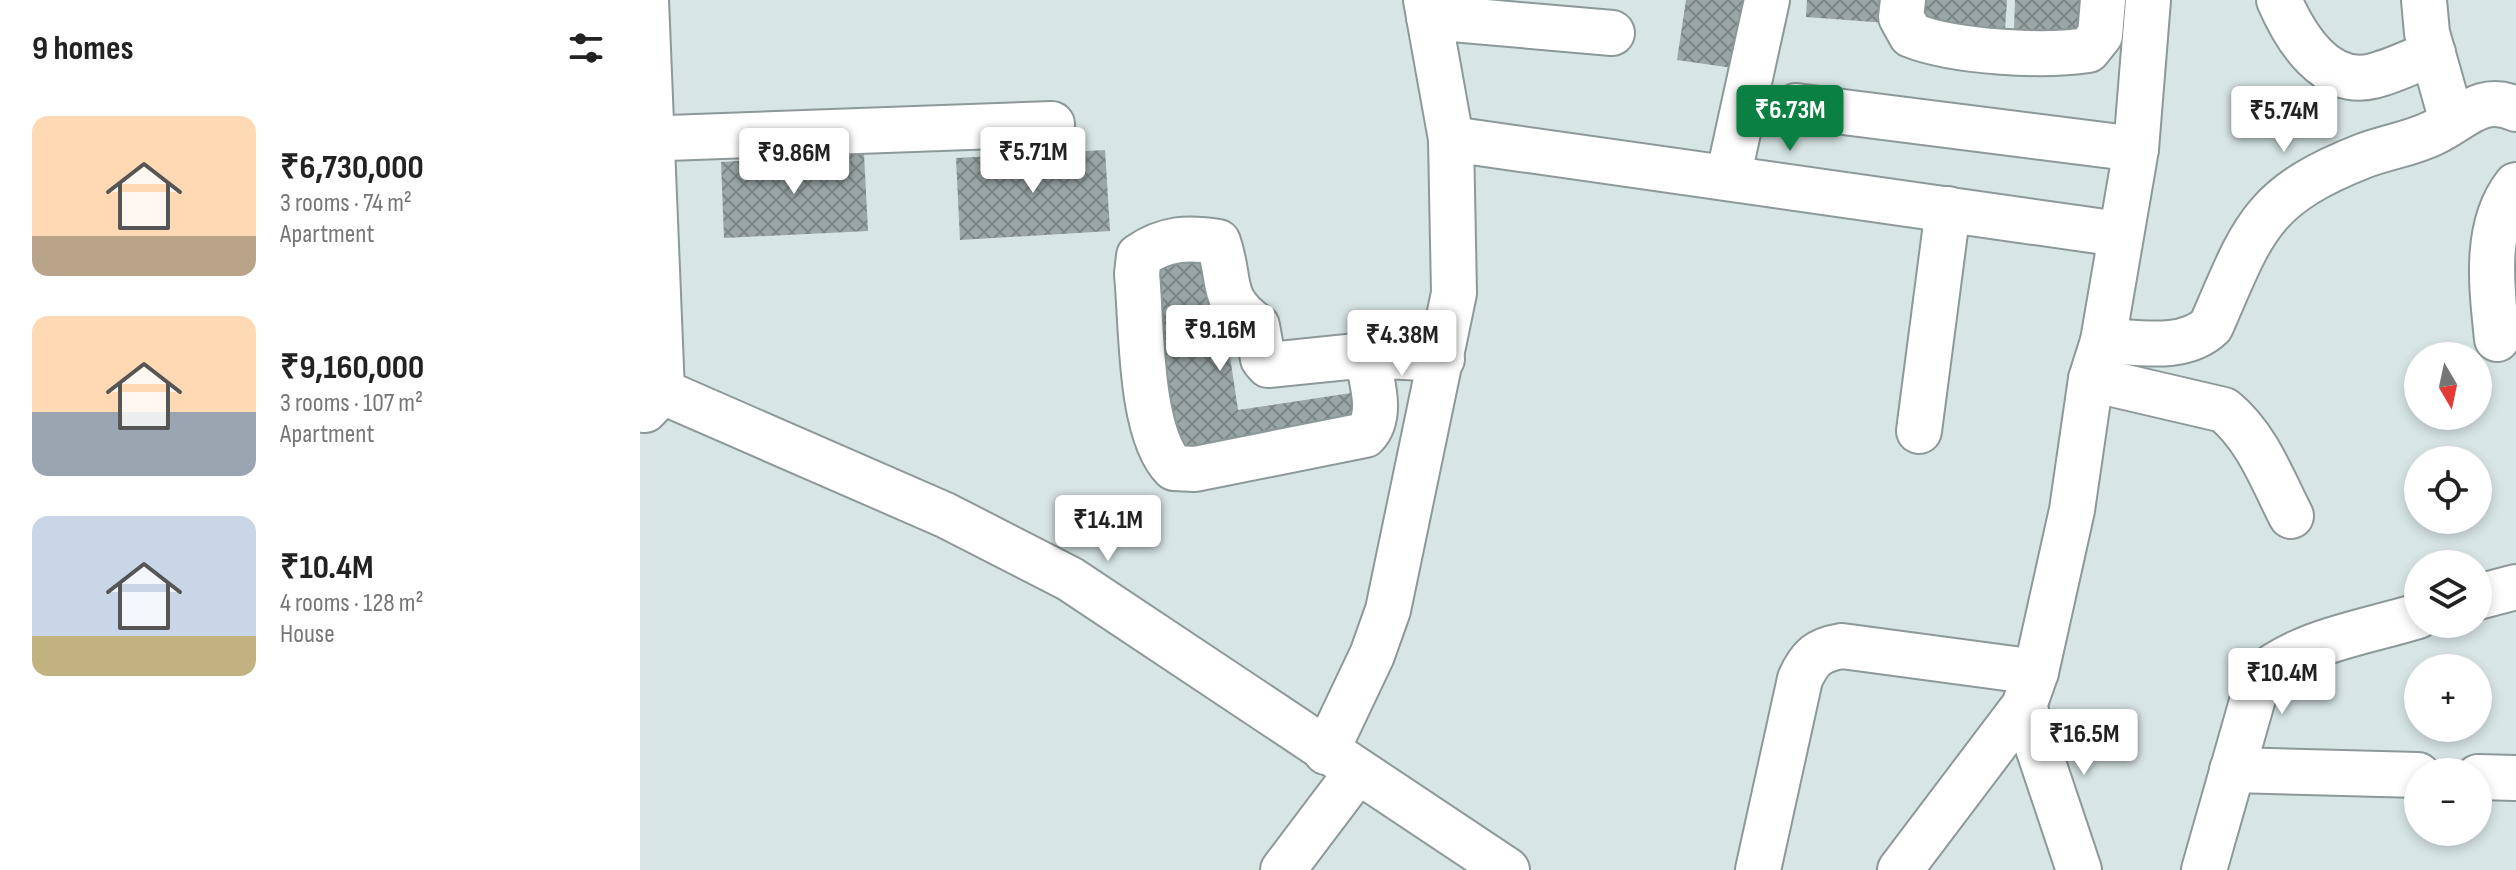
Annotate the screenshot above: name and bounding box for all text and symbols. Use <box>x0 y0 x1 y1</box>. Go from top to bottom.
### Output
icon: filters <box>564 26 608 70</box>
text: 9 homes <box>32 28 133 69</box>
pin: ₹6.73M <box>1725 85 1855 153</box>
pin: ₹5.74M <box>2219 86 2349 154</box>
text: ₹6.73M <box>1754 95 1826 126</box>
text: ₹5.74M <box>2249 96 2319 127</box>
pin: ₹5.71M <box>968 127 1098 195</box>
pin: ₹9.86M <box>729 128 859 196</box>
text: ₹5.71M <box>998 137 1068 168</box>
text: ₹9.86M <box>757 138 831 169</box>
text: ₹6,730,000 <box>280 147 424 188</box>
icon: home <box>96 148 192 244</box>
text: 3 rooms · 74 m² <box>280 188 412 219</box>
text: Apartment <box>280 219 374 250</box>
pin: ₹9.16M <box>1155 305 1285 373</box>
pin: ₹4.38M <box>1337 310 1467 378</box>
text: ₹9.16M <box>1184 315 1256 346</box>
text: ₹4.38M <box>1365 320 1439 351</box>
north arrow <box>2404 342 2492 430</box>
map controls <box>2404 342 2492 846</box>
text: ₹9,160,000 <box>280 347 424 388</box>
icon: home <box>96 348 192 444</box>
text: 3 rooms · 107 m² <box>280 388 423 419</box>
text: Apartment <box>280 419 374 450</box>
button: locate <box>2404 446 2492 534</box>
pin: ₹14.1M <box>1043 495 1173 563</box>
text: ₹14.1M <box>1073 505 1143 536</box>
text: ₹10.4M <box>280 547 373 588</box>
icon: home <box>96 548 192 644</box>
button: layers <box>2404 550 2492 638</box>
text: 4 rooms · 128 m² <box>280 588 424 619</box>
text: House <box>280 619 335 650</box>
pin: ₹10.4M <box>2217 648 2347 716</box>
button: + <box>2404 654 2492 742</box>
text: ₹10.4M <box>2246 658 2318 689</box>
pin: ₹16.5M <box>2019 709 2149 777</box>
text: ₹16.5M <box>2049 719 2119 750</box>
button: − <box>2404 758 2492 846</box>

